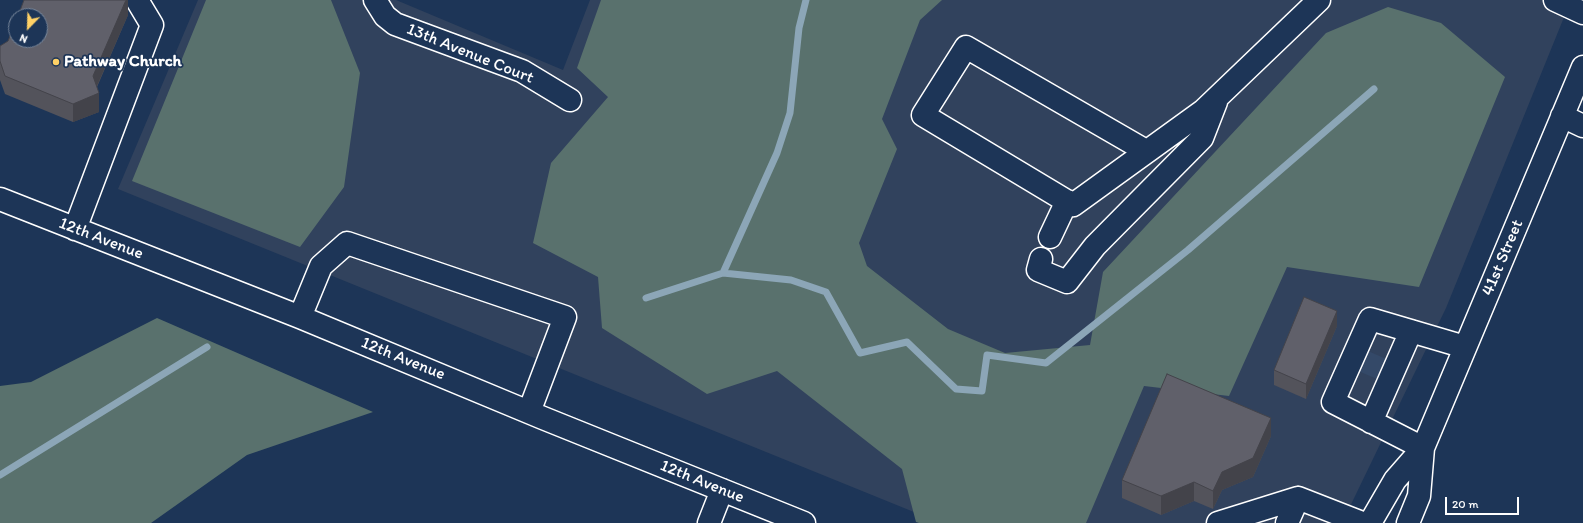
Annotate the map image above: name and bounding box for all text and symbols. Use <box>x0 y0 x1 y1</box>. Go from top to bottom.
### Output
north arrow <box>8 8 48 48</box>
street label: 13th Avenue Court <box>404 19 536 89</box>
text: N <box>18 31 29 46</box>
place label: Pathway Church <box>64 52 182 72</box>
marker: Pathway Church <box>51 57 61 67</box>
street label: 12th Avenue <box>56 214 146 264</box>
street label: 41st Street <box>1478 217 1528 299</box>
street label: 12th Avenue <box>358 333 448 385</box>
street label: 12th Avenue <box>657 456 747 508</box>
scale bar <box>1447 489 1521 515</box>
text: 20 m <box>1452 497 1479 511</box>

